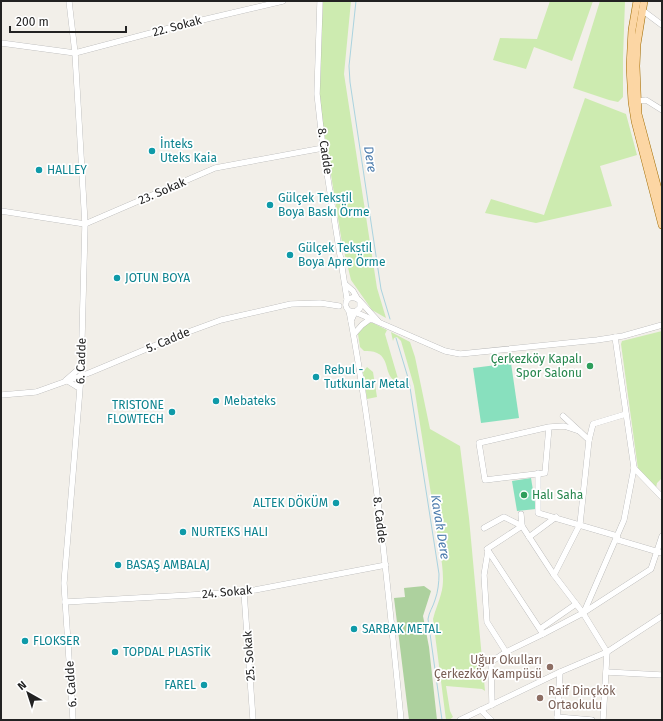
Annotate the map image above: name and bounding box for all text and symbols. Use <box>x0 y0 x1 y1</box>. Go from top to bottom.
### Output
scale bar <box>10 8 126 34</box>
street label: 22. Sokak <box>151 13 204 39</box>
text: 200 m <box>16 15 49 29</box>
street label: 8. Cadde <box>315 127 335 175</box>
place label: İnteks Uteks Kaia <box>160 136 217 165</box>
water label: Dere <box>361 145 380 174</box>
marker: İnteks Uteks Kaia <box>147 146 157 156</box>
place label: HALLEY <box>47 163 87 177</box>
marker: HALLEY <box>34 165 44 175</box>
street label: 23. Sokak <box>136 174 189 207</box>
place label: Gülçek Tekstil Boya Baskı Örme <box>278 191 369 219</box>
marker: Gülçek Tekstil Boya Baskı Örme <box>265 200 275 210</box>
place label: Gülçek Tekstil Boya Apre Örme <box>298 241 385 269</box>
marker: Gülçek Tekstil Boya Apre Örme <box>285 250 295 260</box>
place label: JOTUN BOYA <box>125 271 190 285</box>
marker: JOTUN BOYA <box>112 273 122 283</box>
street label: 5. Cadde <box>144 325 192 355</box>
street label: 6. Cadde <box>73 338 89 384</box>
place label: Çerkezköy Kapalı Spor Salonu <box>491 352 582 380</box>
marker: Çerkezköy Kapalı Spor Salonu <box>585 361 595 371</box>
place label: Rebul - Tutkunlar Metal <box>324 363 409 391</box>
marker: Rebul - Tutkunlar Metal <box>311 372 321 382</box>
place label: Mebateks <box>224 394 276 408</box>
marker: Mebateks <box>211 396 221 406</box>
place label: TRISTONE FLOWTECH <box>107 398 164 426</box>
marker: TRISTONE FLOWTECH <box>167 407 177 417</box>
place label: Halı Saha <box>532 488 583 502</box>
marker: Halı Saha <box>519 490 529 500</box>
place label: ALTEK DÖKÜM <box>253 494 328 510</box>
water label: Kavak Dere <box>428 494 453 561</box>
street label: 8. Cadde <box>370 496 390 544</box>
marker: ALTEK DÖKÜM <box>331 498 341 508</box>
place label: NURTEKS HALI <box>191 525 268 539</box>
marker: NURTEKS HALI <box>178 527 188 537</box>
place label: BASAŞ AMBALAJ <box>126 558 210 572</box>
marker: BASAŞ AMBALAJ <box>113 560 123 570</box>
street label: 24. Sokak <box>201 583 253 601</box>
place label: SARBAK METAL <box>362 622 441 636</box>
marker: SARBAK METAL <box>349 624 359 634</box>
street label: 25. Sokak <box>240 630 258 682</box>
place label: FLOKSER <box>33 634 80 648</box>
marker: FLOKSER <box>20 636 30 646</box>
place label: TOPDAL PLASTİK <box>123 644 212 659</box>
marker: TOPDAL PLASTİK <box>110 647 120 657</box>
place label: Uğur Okulları Çerkezköy Kampüsü <box>434 653 542 681</box>
street label: 6. Cadde <box>62 660 80 708</box>
marker: Uğur Okulları Çerkezköy Kampüsü <box>545 662 555 672</box>
north arrow <box>8 673 48 713</box>
text: N <box>15 678 29 693</box>
place label: FAREL <box>164 678 196 692</box>
marker: FAREL <box>199 680 209 690</box>
place label: Raif Dinçkök Ortaokulu <box>548 684 616 712</box>
marker: Raif Dinçkök Ortaokulu <box>535 693 545 703</box>

